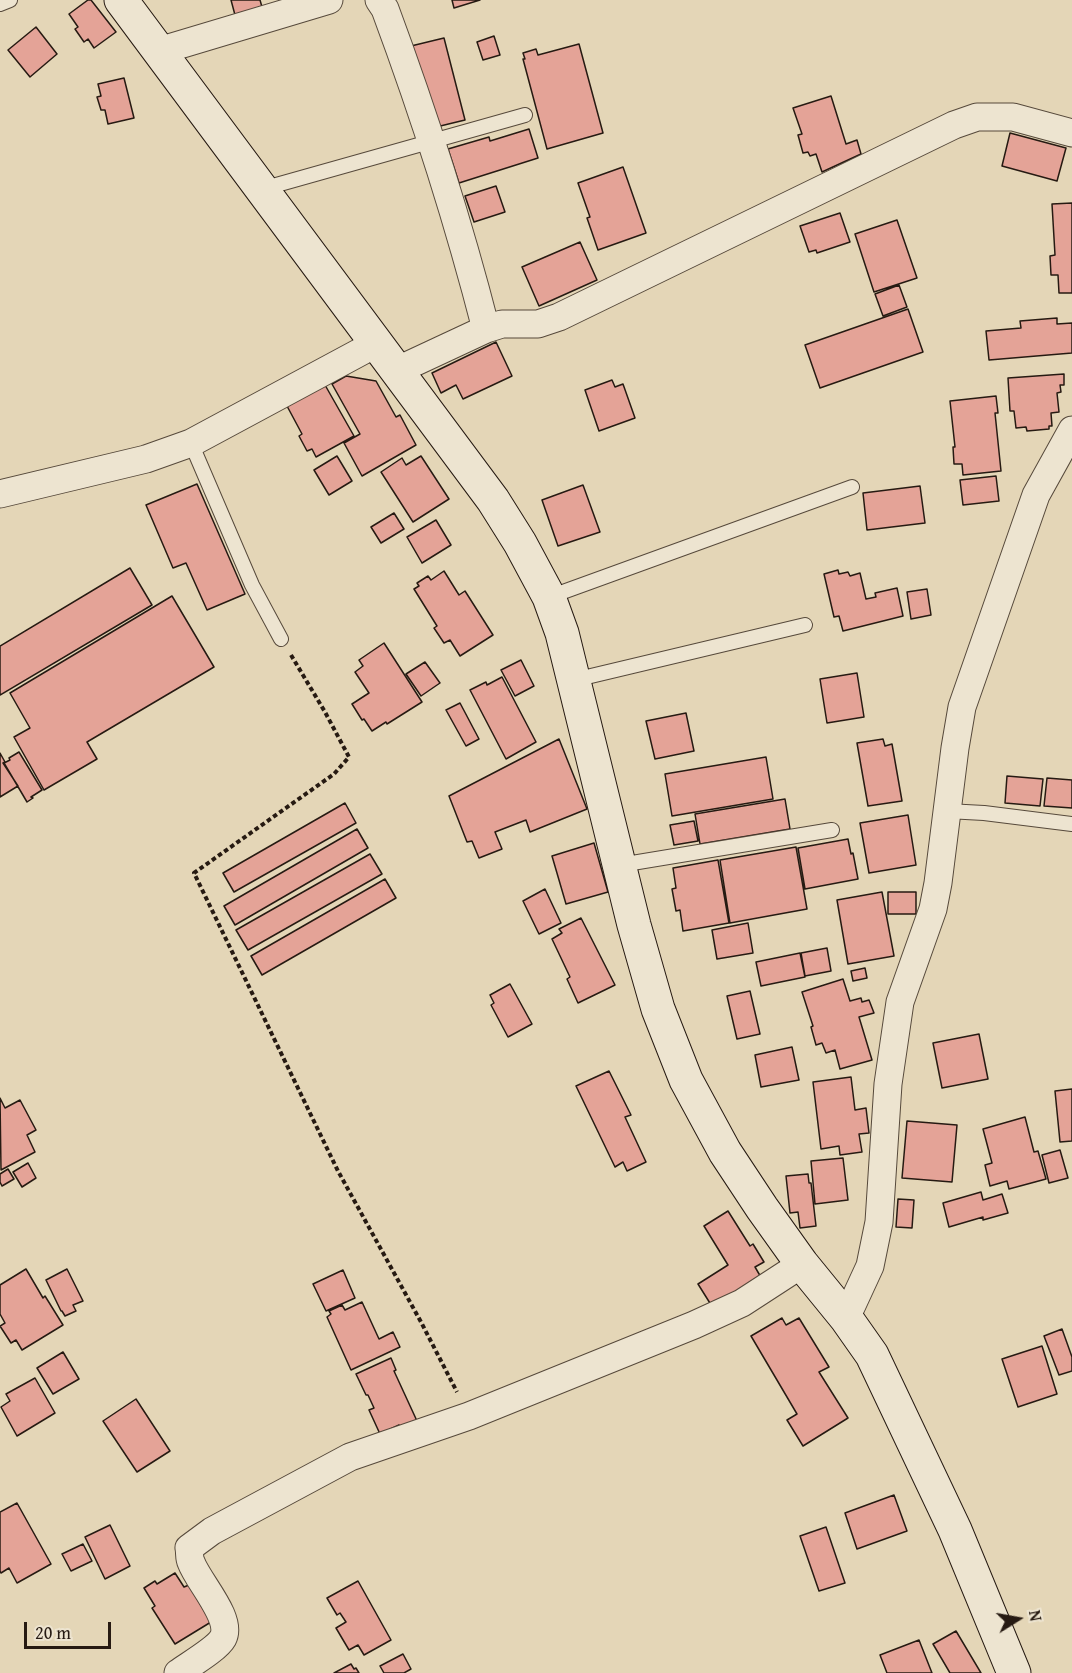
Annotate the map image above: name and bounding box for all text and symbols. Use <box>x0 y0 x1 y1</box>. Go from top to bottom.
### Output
north arrow <box>988 1589 1048 1649</box>
text: N <box>1023 1608 1048 1623</box>
scale bar <box>27 1610 114 1648</box>
text: 20 m <box>35 1619 71 1646</box>

